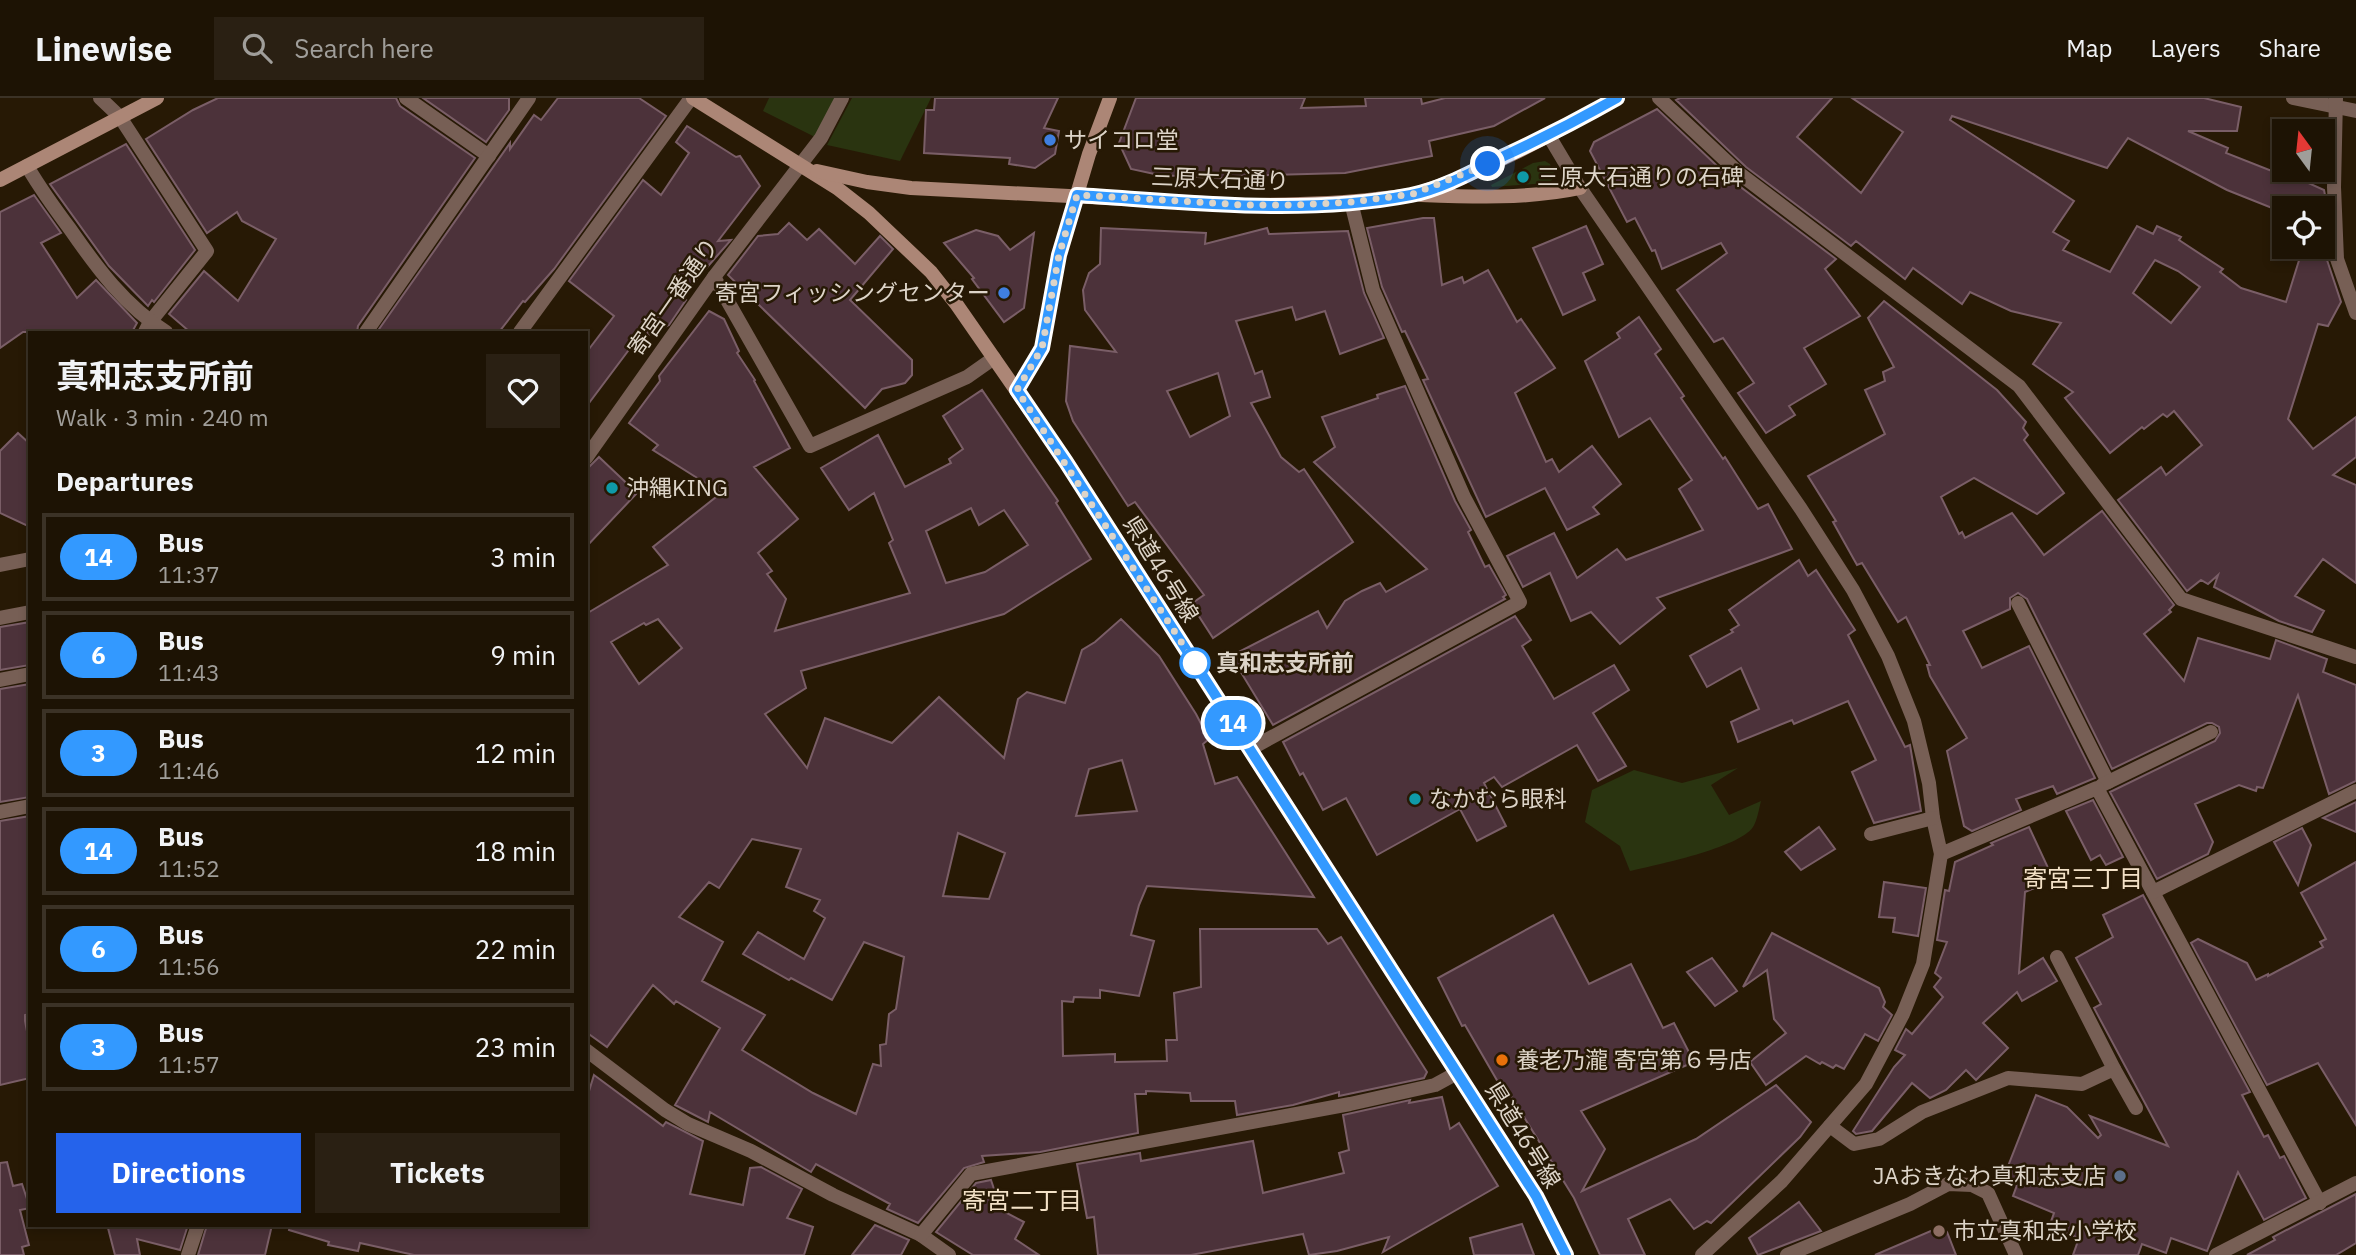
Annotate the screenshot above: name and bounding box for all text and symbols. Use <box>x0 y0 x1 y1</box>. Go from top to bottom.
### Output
search box <box>214 17 704 80</box>
text: Linewise <box>35 27 172 70</box>
icon: search <box>238 29 276 67</box>
text: Search here <box>294 31 434 65</box>
text: Map <box>2066 32 2113 64</box>
text: Layers <box>2151 32 2221 64</box>
text: Share <box>2259 32 2321 64</box>
north arrow <box>2272 119 2334 182</box>
map controls <box>2272 119 2335 259</box>
place label: サイコロ堂 <box>1064 124 1179 154</box>
marker: サイコロ堂 <box>1042 132 1058 148</box>
your location <box>1470 146 1505 181</box>
street label: 三原大石通り <box>1151 161 1290 195</box>
place label: 三原大石通りの石碑 <box>1537 161 1744 191</box>
marker: 三原大石通りの石碑 <box>1515 169 1531 185</box>
button: locate <box>2272 196 2335 259</box>
street label: 寄宮一番通り <box>620 231 724 362</box>
place label: 寄宮フィッシングセンター <box>714 277 990 307</box>
marker: 寄宮フィッシングセンター <box>996 285 1012 301</box>
text: 真和志支所前 <box>56 354 254 397</box>
button: heart <box>486 354 560 428</box>
text: Walk · 3 min · 240 m <box>56 402 269 432</box>
text: Departures <box>56 464 194 498</box>
place label: 沖縄KING <box>626 472 728 502</box>
marker: 沖縄KING <box>604 480 620 496</box>
street label: 県道46号線 <box>1117 510 1206 627</box>
text: Bus <box>158 525 204 559</box>
text: 3 min <box>490 540 556 574</box>
text: 14 <box>84 541 113 573</box>
text: 11:37 <box>158 559 220 589</box>
text: Bus <box>158 623 204 657</box>
text: 9 min <box>490 638 556 672</box>
text: 6 <box>91 639 106 671</box>
place label: 真和志支所前 <box>1216 647 1354 677</box>
marker: 真和志支所前 <box>1180 648 1210 678</box>
text: 11:43 <box>158 657 220 687</box>
line badge: 14 <box>1202 700 1264 746</box>
text: 14 <box>1219 707 1247 739</box>
text: Bus <box>158 721 204 755</box>
text: 12 min <box>475 736 556 770</box>
text: 3 <box>91 737 106 769</box>
text: 11:46 <box>158 755 220 785</box>
place label: なかむら眼科 <box>1429 783 1567 813</box>
marker: なかむら眼科 <box>1407 791 1423 807</box>
text: Bus <box>158 819 204 853</box>
text: 18 min <box>475 834 556 868</box>
text: 14 <box>84 835 113 867</box>
text: 11:52 <box>158 853 220 883</box>
district label: 寄宮三丁目 <box>2023 862 2143 894</box>
text: Bus <box>158 917 204 951</box>
text: 22 min <box>475 932 556 966</box>
text: 6 <box>91 933 106 965</box>
text: 11:56 <box>158 951 220 981</box>
text: Bus <box>158 1015 204 1049</box>
text: 23 min <box>475 1030 556 1064</box>
text: 3 <box>91 1031 106 1063</box>
place label: 養老乃瀧 寄宮第６号店 <box>1516 1044 1751 1074</box>
text: 11:57 <box>158 1049 220 1079</box>
marker: 養老乃瀧 寄宮第６号店 <box>1494 1052 1510 1068</box>
street label: 県道46号線 <box>1479 1076 1568 1193</box>
button: Directions <box>56 1133 301 1213</box>
button: Tickets <box>315 1133 560 1213</box>
place label: JAおきなわ真和志支店 <box>1873 1160 2106 1190</box>
marker: JAおきなわ真和志支店 <box>2112 1168 2128 1184</box>
district label: 寄宮二丁目 <box>962 1184 1082 1216</box>
place label: 市立真和志小学校 <box>1953 1215 2137 1245</box>
marker: 市立真和志小学校 <box>1931 1223 1947 1239</box>

